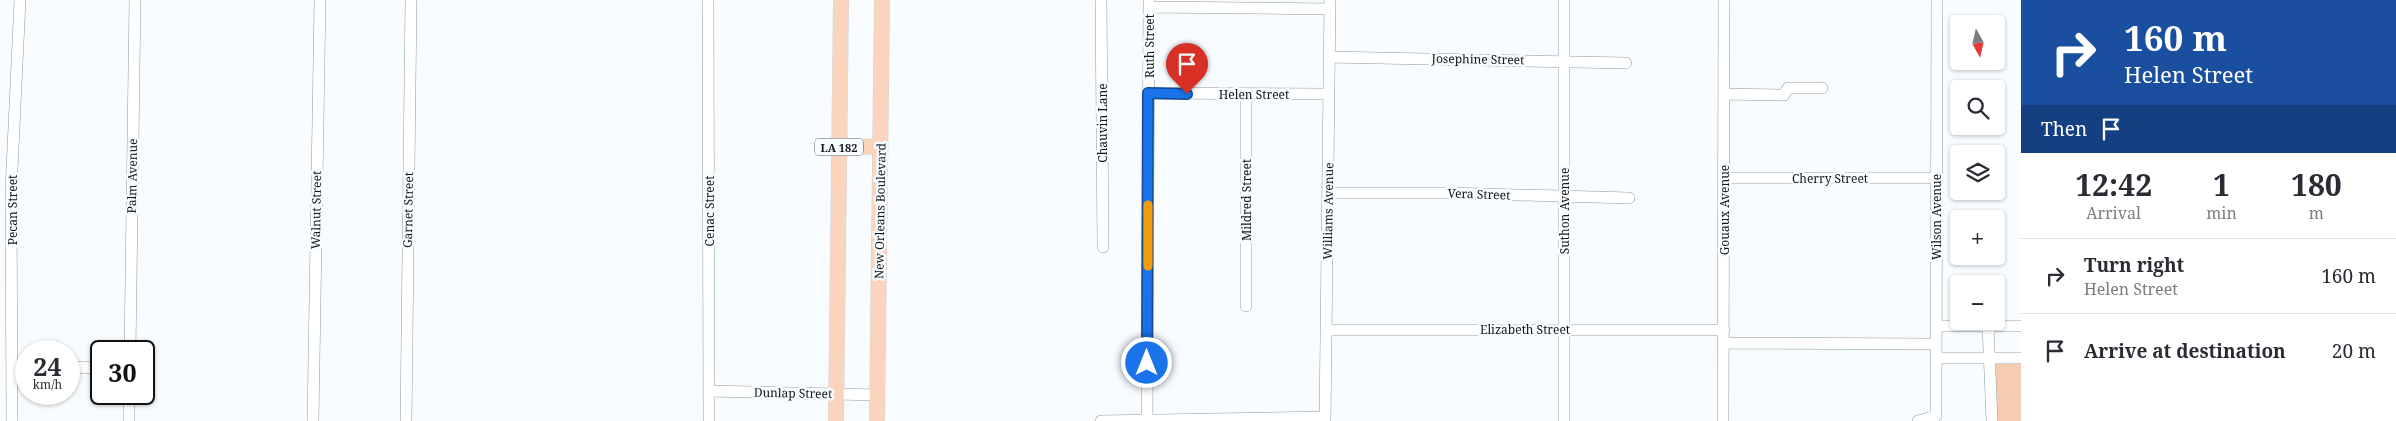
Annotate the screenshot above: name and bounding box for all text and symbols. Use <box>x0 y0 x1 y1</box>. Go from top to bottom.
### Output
street label: Ruth Street <box>1141 14 1158 78</box>
text: 160 m <box>2124 14 2227 61</box>
north arrow <box>1950 15 2005 70</box>
map controls <box>1950 15 2005 330</box>
icon: right <box>2041 20 2106 85</box>
pin <box>1166 43 1208 94</box>
icon: arrive <box>1173 50 1201 78</box>
street label: Josephine Street <box>1431 50 1524 68</box>
text: Helen Street <box>2124 59 2253 89</box>
button: search <box>1950 80 2005 135</box>
street label: Chauvin Lane <box>1094 83 1111 163</box>
street label: Helen Street <box>1219 86 1289 103</box>
icon: arrive <box>2097 115 2125 143</box>
text: Then <box>2041 116 2087 142</box>
street label: Palm Avenue <box>123 138 141 214</box>
road number: LA 182 <box>815 138 863 156</box>
street label: New Orleans Boulevard <box>870 142 890 279</box>
button: layers <box>1950 145 2005 200</box>
street label: Mildred Street <box>1238 159 1255 241</box>
street label: Williams Avenue <box>1319 162 1337 260</box>
text: 12:42 <box>2075 164 2152 205</box>
text: 1 <box>2213 164 2230 205</box>
text: 180 <box>2291 164 2342 205</box>
street label: Gouaux Avenue <box>1716 165 1733 255</box>
street label: Suthon Avenue <box>1556 168 1573 254</box>
street label: Cherry Street <box>1792 170 1868 187</box>
street label: Walnut Street <box>307 171 325 249</box>
street label: Garnet Street <box>399 172 417 248</box>
street label: Wilson Avenue <box>1928 174 1945 260</box>
street label: Pecan Street <box>4 175 21 245</box>
street label: Cenac Street <box>701 176 718 246</box>
street label: Vera Street <box>1447 184 1511 204</box>
text: Arrival <box>2086 202 2141 224</box>
text: min <box>2206 202 2237 224</box>
text: m <box>2309 202 2324 224</box>
button: + <box>1950 210 2005 265</box>
text: Turn right <box>2084 252 2184 278</box>
icon: right <box>2041 262 2069 290</box>
text: 160 m <box>2321 263 2376 289</box>
button: − <box>1950 275 2005 330</box>
text: Helen Street <box>2084 278 2178 300</box>
street label: Elizabeth Street <box>1480 321 1570 338</box>
position arrow <box>1120 336 1172 388</box>
icon: arrive <box>2041 337 2069 365</box>
text: Arrive at destination <box>2084 338 2286 364</box>
text: 20 m <box>2332 338 2376 364</box>
speed limit sign: 30 <box>90 340 155 405</box>
text: 24 <box>33 349 62 383</box>
text: km/h <box>33 376 62 393</box>
street label: Dunlap Street <box>754 384 832 402</box>

